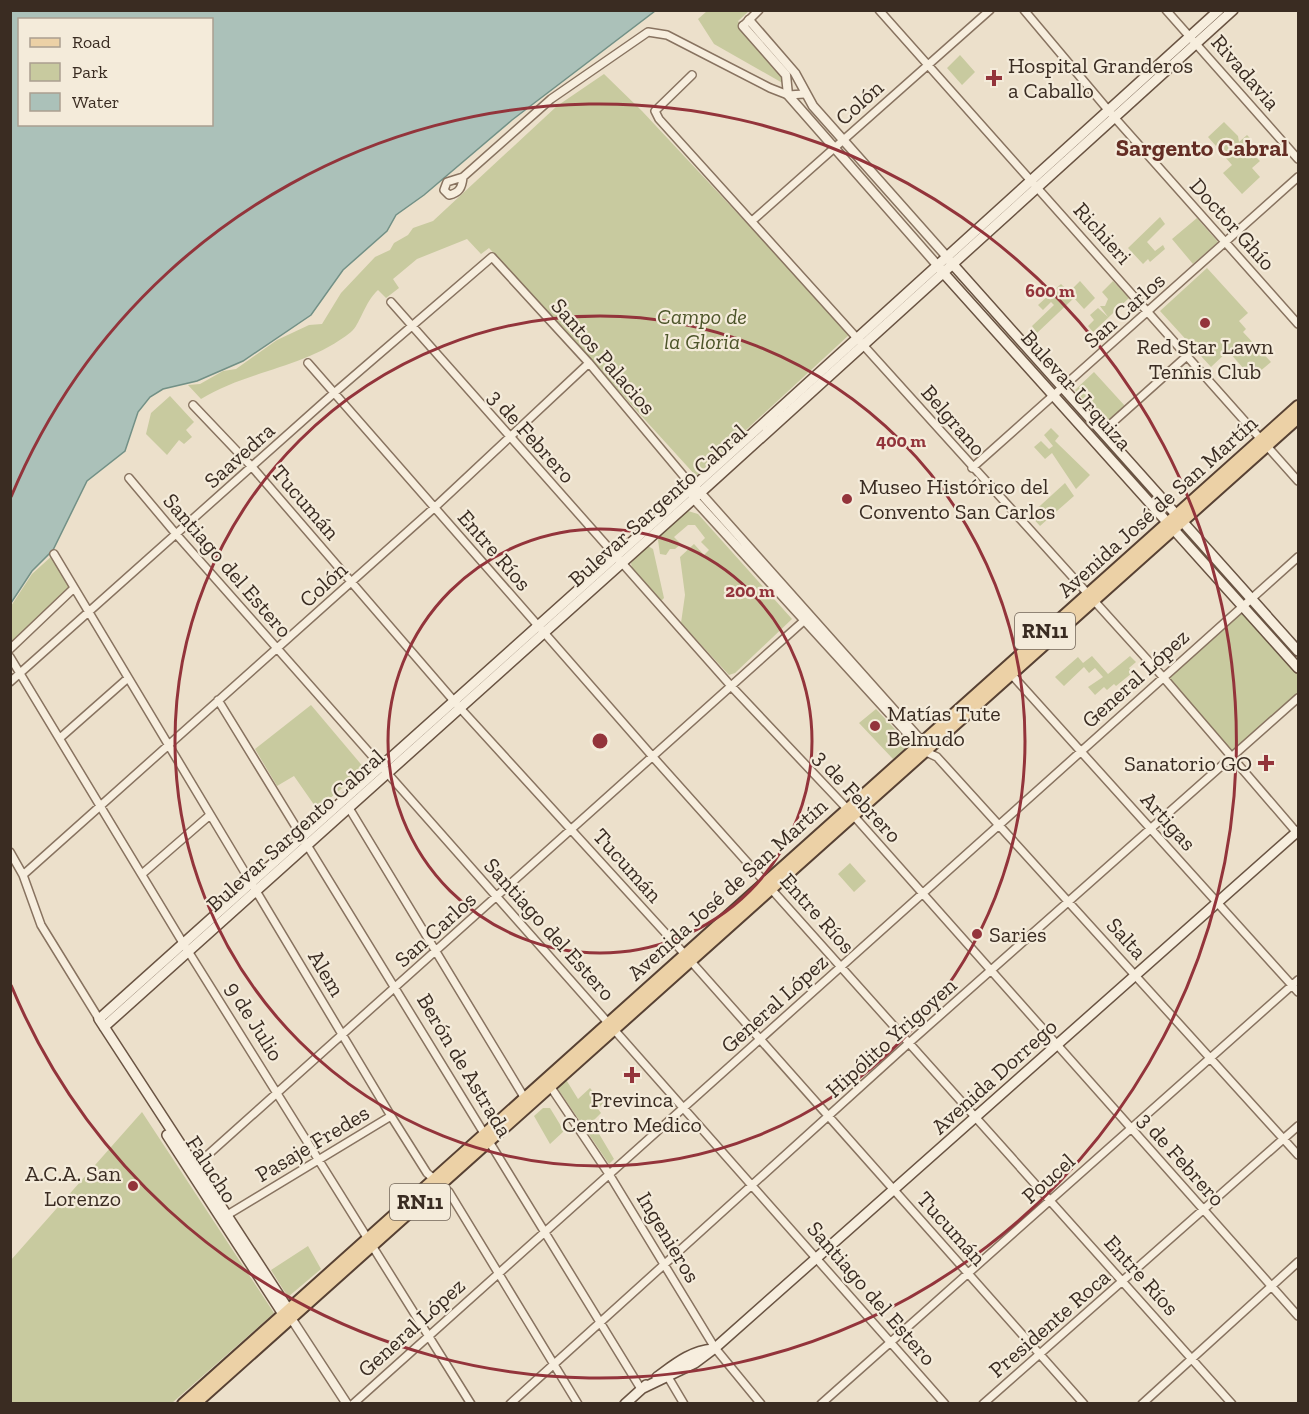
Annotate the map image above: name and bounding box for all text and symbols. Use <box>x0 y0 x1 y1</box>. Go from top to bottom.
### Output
legend <box>18 18 213 126</box>
street label: Rivadavia <box>1205 29 1286 116</box>
text: Road <box>72 31 111 53</box>
place label: Hospital Granderos a Caballo <box>1008 52 1193 104</box>
text: Park <box>72 61 108 83</box>
marker: Hospital Granderos a Caballo <box>985 69 1003 87</box>
street label: Colón <box>830 74 889 131</box>
text: Water <box>72 91 119 113</box>
district label: Sargento Cabral <box>1116 133 1288 162</box>
street label: Doctor Ghío <box>1184 172 1281 276</box>
street label: Richieri <box>1068 197 1137 270</box>
street label: San Carlos <box>1078 267 1171 354</box>
text: 600 m <box>1025 280 1075 302</box>
street label: Santos Palacios <box>546 292 662 420</box>
park label: Campo de la Gloria <box>657 303 747 355</box>
marker: Red Star Lawn Tennis Club <box>1198 316 1212 330</box>
street label: Bulevar Urquiza <box>1015 325 1138 456</box>
place label: Red Star Lawn Tennis Club <box>1137 333 1274 385</box>
street label: Belgrano <box>915 379 992 461</box>
street label: 3 de Febrero <box>482 384 581 489</box>
street label: Avenida José de San Martín <box>1052 409 1263 603</box>
street label: Saavedra <box>198 416 280 494</box>
street label: Bulevar Sargento Cabral <box>563 418 752 593</box>
text: 400 m <box>876 430 926 452</box>
street label: Tucumán <box>266 459 346 546</box>
place label: Museo Histórico del Convento San Carlos <box>859 473 1055 525</box>
street label: Santiago del Estero <box>157 487 298 643</box>
marker: Museo Histórico del Convento San Carlos <box>840 492 854 506</box>
street label: Entre Ríos <box>452 504 537 597</box>
street label: Colón <box>294 556 353 613</box>
text: 200 m <box>725 580 775 602</box>
road number: RN11 <box>1015 613 1075 649</box>
street label: General López <box>1076 623 1195 734</box>
place label: Matías Tute Belnudo <box>887 700 1000 752</box>
marker: Matías Tute Belnudo <box>868 719 882 733</box>
centre of rings <box>590 731 610 751</box>
street label: Bulevar Sargento Cabral <box>201 743 390 918</box>
street label: 3 de Febrero <box>808 744 907 848</box>
place label: Sanatorio GO <box>1124 750 1252 777</box>
marker: Sanatorio GO <box>1257 754 1275 772</box>
street label: Artigas <box>1135 786 1202 856</box>
street label: Avenida José de San Martín <box>622 792 833 986</box>
street label: Tucumán <box>587 823 668 908</box>
street label: Santiago del Estero <box>478 852 621 1006</box>
street label: Entre Ríos <box>774 868 861 959</box>
street label: San Carlos <box>389 886 482 973</box>
street label: Salta <box>1101 912 1153 965</box>
place label: Saries <box>989 921 1047 948</box>
marker: Saries <box>970 927 984 941</box>
street label: Alem <box>302 945 351 1001</box>
street label: General López <box>715 948 834 1059</box>
street label: Hipólito Yrigoyen <box>820 971 963 1103</box>
street label: 9 de Julio <box>220 976 290 1066</box>
street label: Berón de Astrada <box>411 988 518 1142</box>
street label: Avenida Dorrego <box>926 1013 1063 1140</box>
marker: Previnca Centro Medico <box>623 1066 641 1084</box>
place label: Previnca Centro Medico <box>562 1086 702 1138</box>
street label: Pasaje Fredes <box>250 1099 374 1188</box>
street label: 3 de Febrero <box>1132 1107 1231 1212</box>
street label: Falucho <box>180 1131 243 1208</box>
street label: Poucel <box>1016 1147 1081 1209</box>
place label: A.C.A. San Lorenzo <box>25 1160 121 1212</box>
marker: A.C.A. San Lorenzo <box>126 1179 140 1193</box>
road number: RN11 <box>390 1184 450 1220</box>
street label: Tucumán <box>911 1186 992 1271</box>
street label: Ingenieros <box>631 1187 706 1288</box>
street label: Santiago del Estero <box>801 1215 942 1371</box>
street label: Entre Ríos <box>1098 1230 1185 1321</box>
street label: Presidente Roca <box>983 1263 1116 1383</box>
street label: General López <box>352 1272 471 1383</box>

